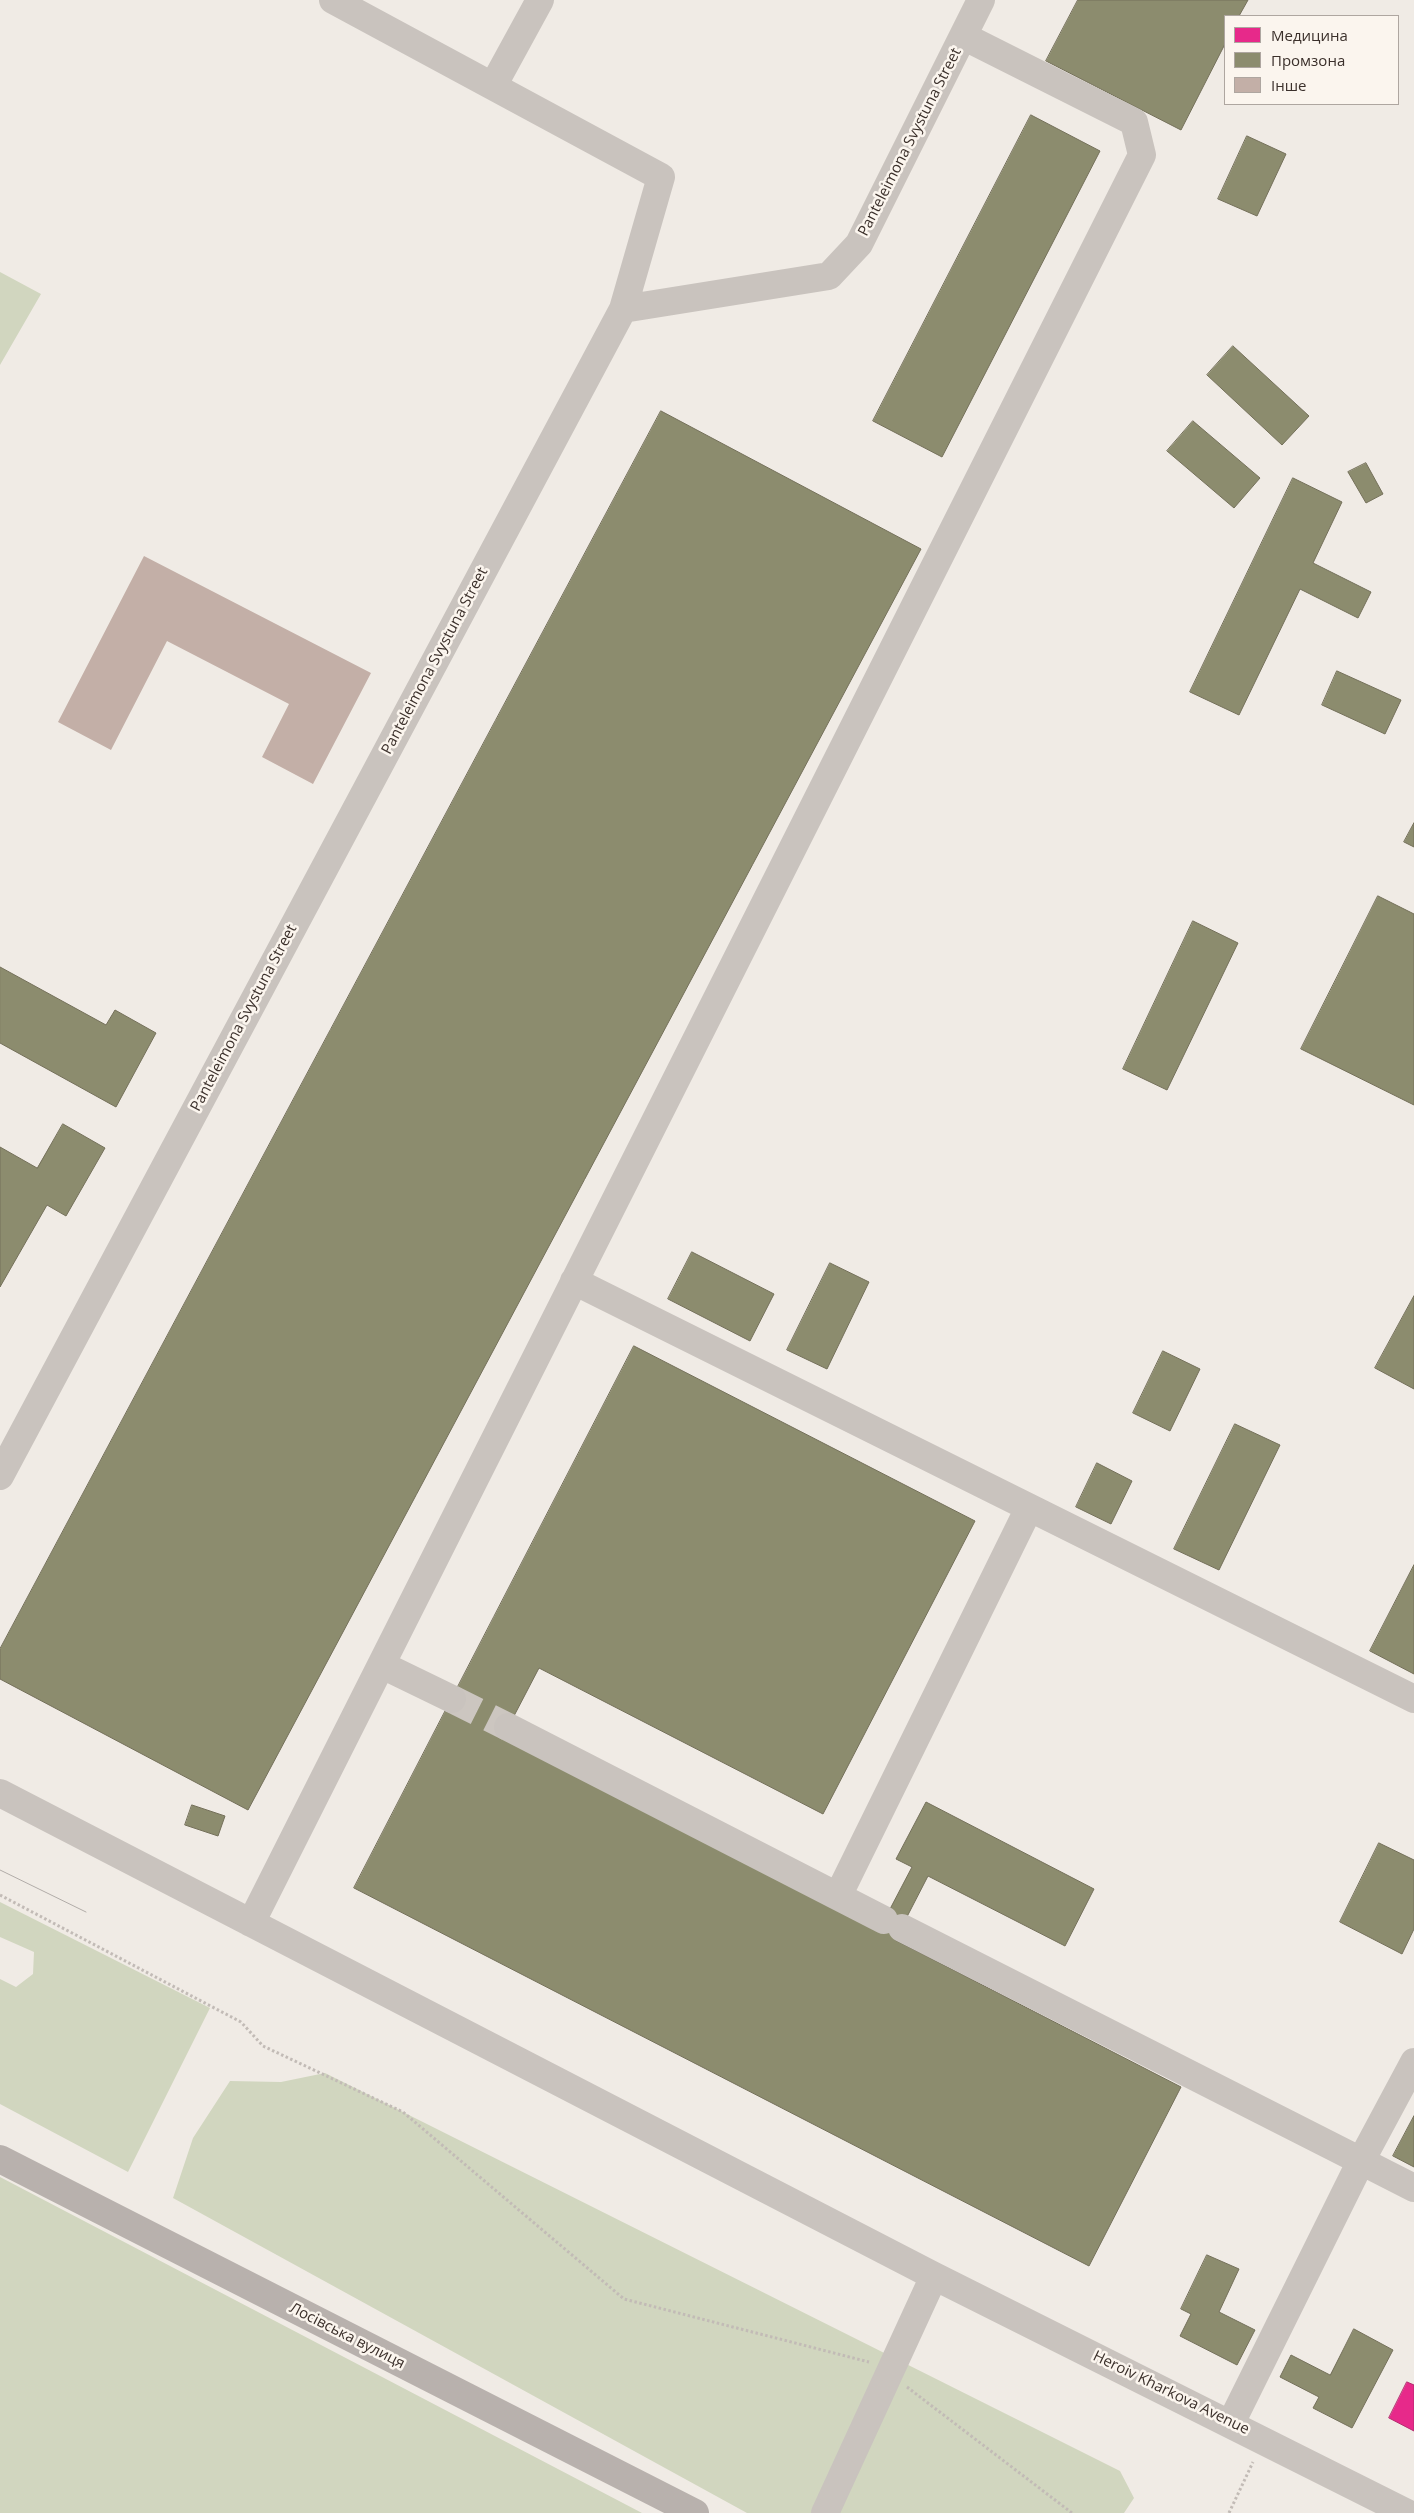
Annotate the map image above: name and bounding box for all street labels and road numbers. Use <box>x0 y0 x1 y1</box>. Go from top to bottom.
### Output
street label: Panteleimona Svystuna Street <box>855 45 965 239</box>
street label: Panteleimona Svystuna Street <box>378 565 492 757</box>
street label: Panteleimona Svystuna Street <box>187 922 301 1114</box>
street label: Лосівська вулиця <box>286 2299 408 2373</box>
street label: Heroiv Kharkova Avenue <box>1090 2347 1252 2439</box>

